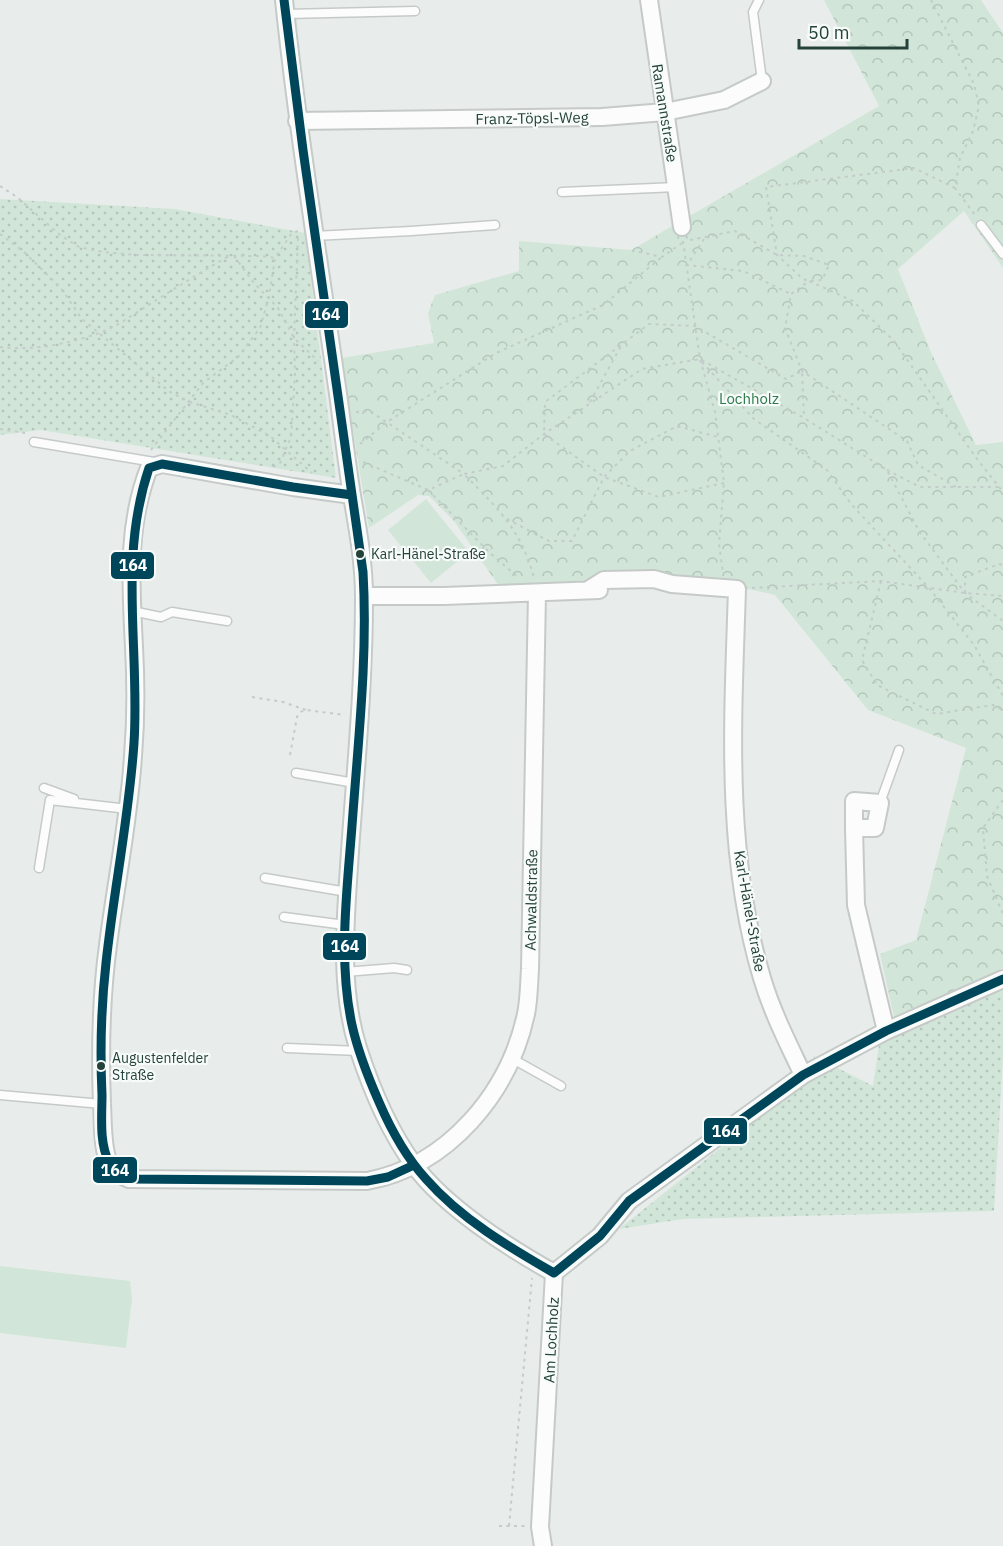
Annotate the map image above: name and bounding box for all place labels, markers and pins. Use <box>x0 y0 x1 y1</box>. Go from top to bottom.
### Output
place label: Karl-Hänel-Straße <box>371 545 486 563</box>
marker: Karl-Hänel-Straße <box>354 548 366 560</box>
place label: Augustenfelder Straße <box>112 1049 208 1084</box>
marker: Augustenfelder Straße <box>95 1060 107 1072</box>

